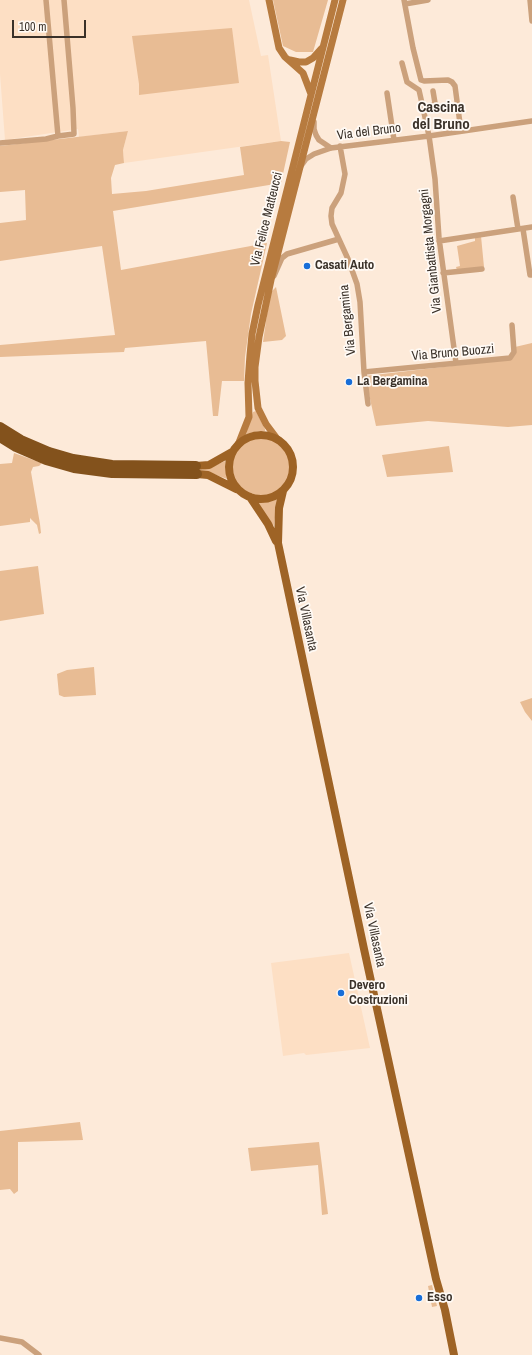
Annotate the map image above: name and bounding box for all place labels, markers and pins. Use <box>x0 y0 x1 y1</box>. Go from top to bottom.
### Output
place label: Casati Auto <box>315 258 374 274</box>
marker: Casati Auto <box>302 261 312 271</box>
place label: La Bergamina <box>357 374 427 390</box>
marker: La Bergamina <box>344 377 354 387</box>
place label: Devero Costruzioni <box>349 978 408 1009</box>
marker: Devero Costruzioni <box>336 988 346 998</box>
place label: Esso <box>427 1290 452 1306</box>
marker: Esso <box>414 1293 424 1303</box>

